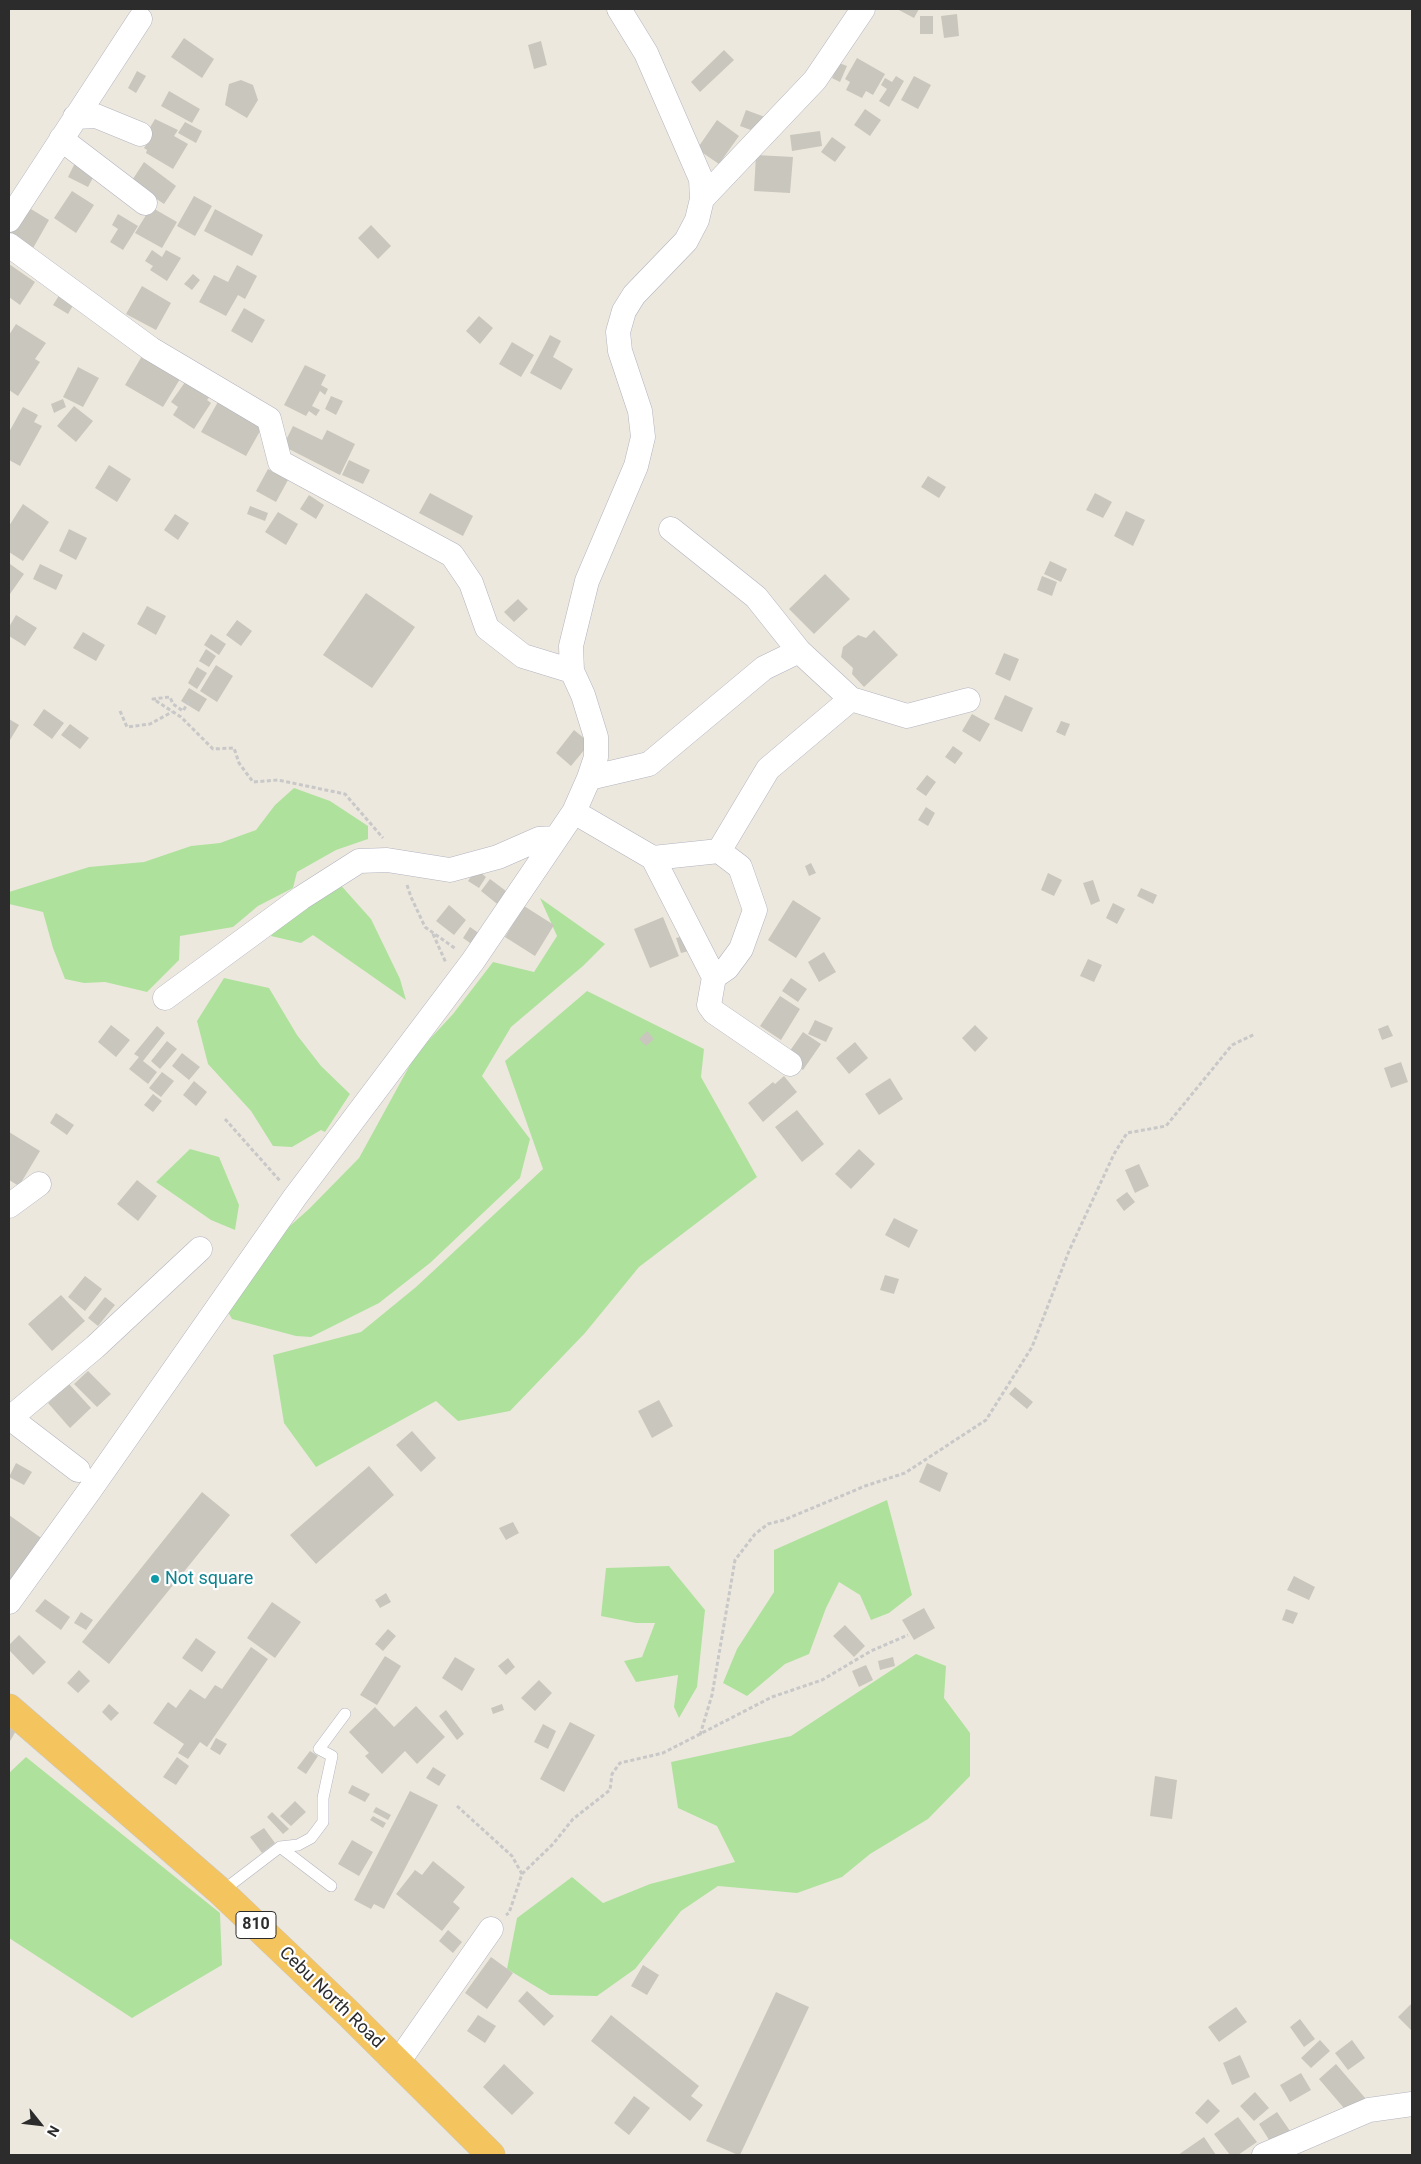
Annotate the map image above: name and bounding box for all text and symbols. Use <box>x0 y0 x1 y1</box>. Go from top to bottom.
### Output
place label: Not square <box>165 1568 253 1590</box>
marker: Not square <box>149 1573 161 1585</box>
road number: 810 <box>236 1912 276 1938</box>
street label: Cebu North Road <box>274 1943 388 2053</box>
north arrow <box>15 2099 65 2149</box>
text: N <box>44 2123 63 2139</box>

